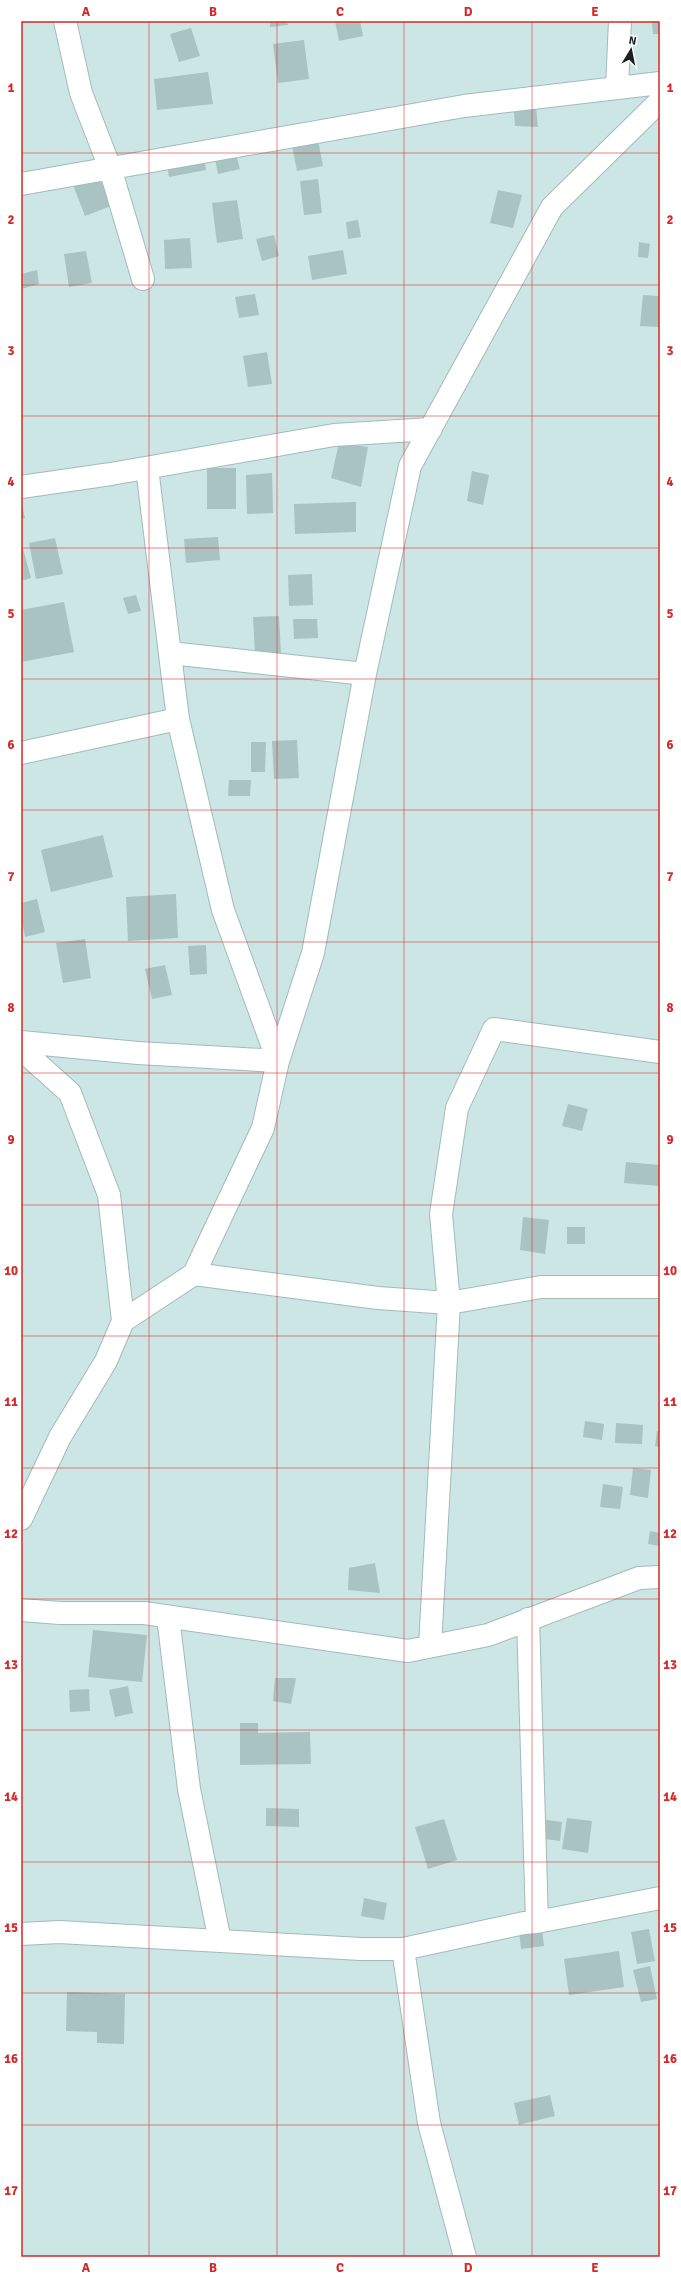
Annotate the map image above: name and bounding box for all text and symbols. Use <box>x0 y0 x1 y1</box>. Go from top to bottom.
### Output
text: A <box>82 4 91 20</box>
text: B <box>209 4 217 20</box>
text: C <box>336 4 344 20</box>
text: D <box>464 4 473 20</box>
text: E <box>591 4 599 20</box>
north arrow <box>611 30 651 70</box>
text: N <box>628 34 638 48</box>
text: 1 <box>7 80 15 96</box>
text: 1 <box>666 80 674 96</box>
text: 2 <box>7 212 15 228</box>
text: 2 <box>666 212 674 228</box>
text: 3 <box>7 343 15 359</box>
text: 3 <box>666 343 674 359</box>
text: 4 <box>7 474 15 490</box>
text: 4 <box>666 474 674 490</box>
text: 5 <box>7 606 15 622</box>
text: 5 <box>666 606 674 622</box>
text: 6 <box>7 737 15 753</box>
text: 6 <box>666 737 674 753</box>
text: 7 <box>7 869 15 885</box>
text: 7 <box>666 869 674 885</box>
text: 8 <box>7 1000 15 1016</box>
text: 8 <box>666 1000 674 1016</box>
text: 9 <box>7 1132 15 1148</box>
text: 9 <box>666 1132 674 1148</box>
text: 10 <box>4 1263 18 1279</box>
text: 10 <box>663 1263 677 1279</box>
text: 11 <box>4 1394 18 1410</box>
text: 11 <box>663 1394 677 1410</box>
text: 12 <box>4 1526 18 1542</box>
text: 12 <box>663 1526 677 1542</box>
text: 13 <box>4 1657 18 1673</box>
text: 13 <box>663 1657 677 1673</box>
text: 14 <box>4 1789 18 1805</box>
text: 14 <box>663 1789 677 1805</box>
text: 15 <box>4 1920 18 1936</box>
text: 15 <box>663 1920 677 1936</box>
text: 16 <box>4 2051 18 2067</box>
text: 16 <box>663 2051 677 2067</box>
text: 17 <box>4 2183 18 2199</box>
text: 17 <box>663 2183 677 2199</box>
text: A <box>82 2260 91 2276</box>
text: B <box>209 2260 217 2276</box>
text: C <box>336 2260 344 2276</box>
text: D <box>464 2260 473 2276</box>
text: E <box>591 2260 599 2276</box>

